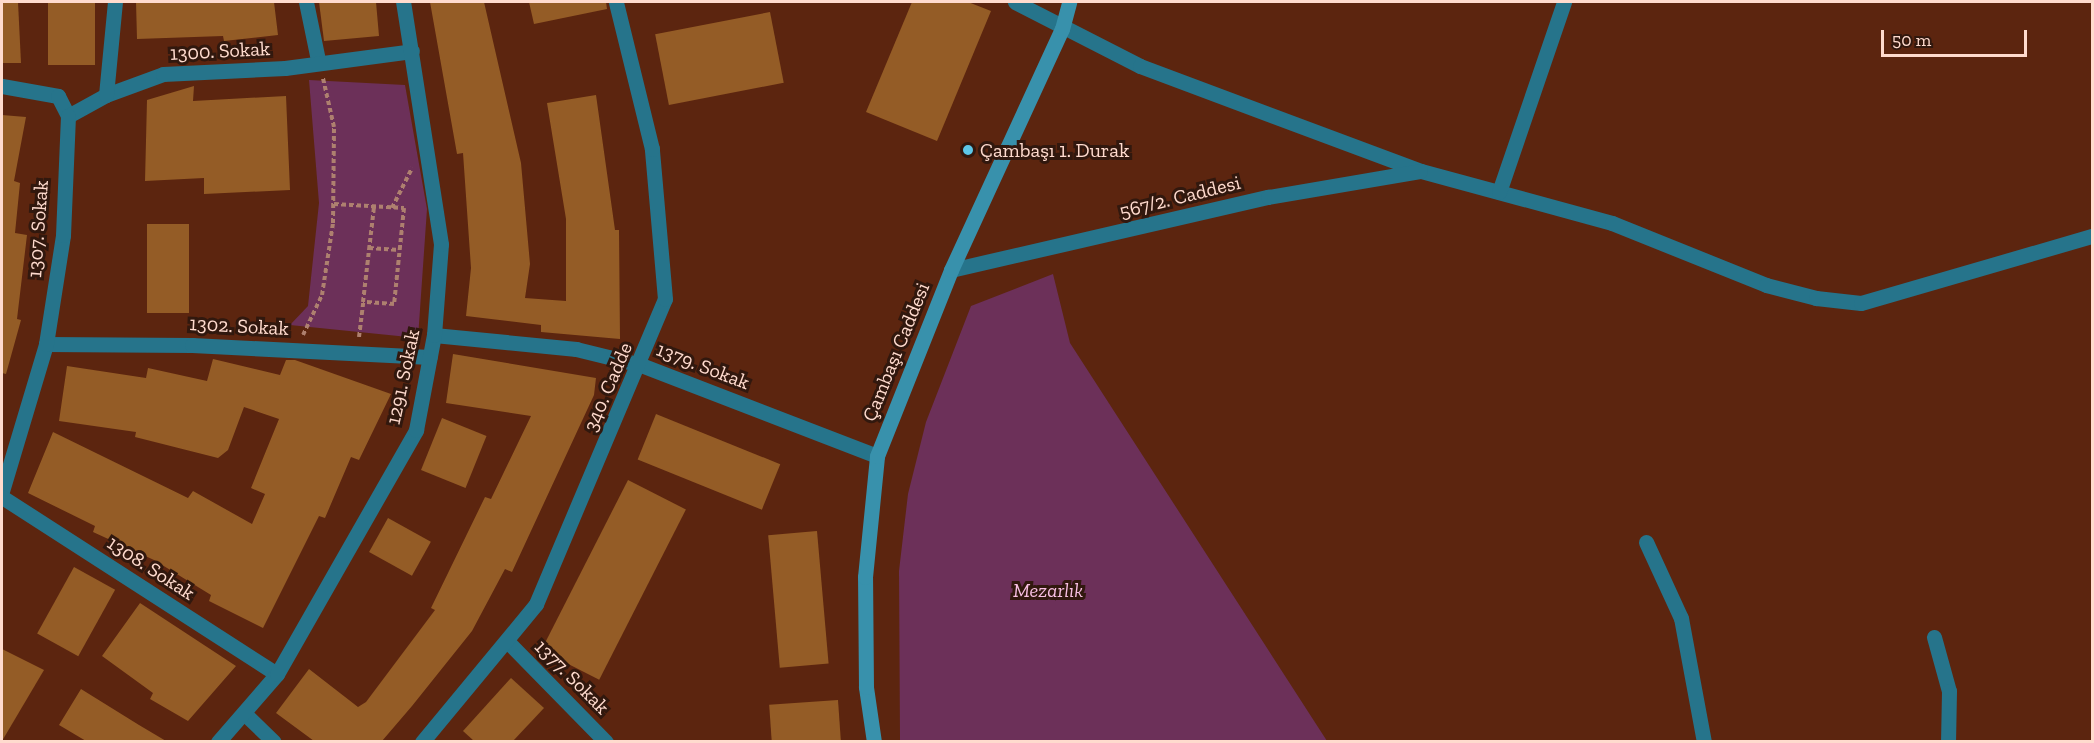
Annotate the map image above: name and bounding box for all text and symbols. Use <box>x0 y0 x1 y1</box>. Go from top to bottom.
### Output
scale bar <box>1884 18 2030 56</box>
text: 50 m <box>1892 29 1931 51</box>
street label: 1300. Sokak <box>169 36 271 66</box>
place label: Çambaşı 1. Durak <box>980 138 1129 162</box>
marker: Çambaşı 1. Durak <box>961 143 975 157</box>
street label: 567/2. Caddesi <box>1117 170 1243 224</box>
street label: 1307. Sokak <box>23 179 53 279</box>
street label: Çambaşı Caddesi <box>857 279 935 425</box>
street label: 1302. Sokak <box>189 311 289 341</box>
street label: 1291. Sokak <box>381 327 425 427</box>
street label: 1379. Sokak <box>653 337 753 395</box>
street label: 340. Cadde <box>578 339 638 435</box>
street label: 1308. Sokak <box>103 531 199 605</box>
park label: Mezarlık <box>1013 578 1083 602</box>
street label: 1377. Sokak <box>530 635 614 719</box>

